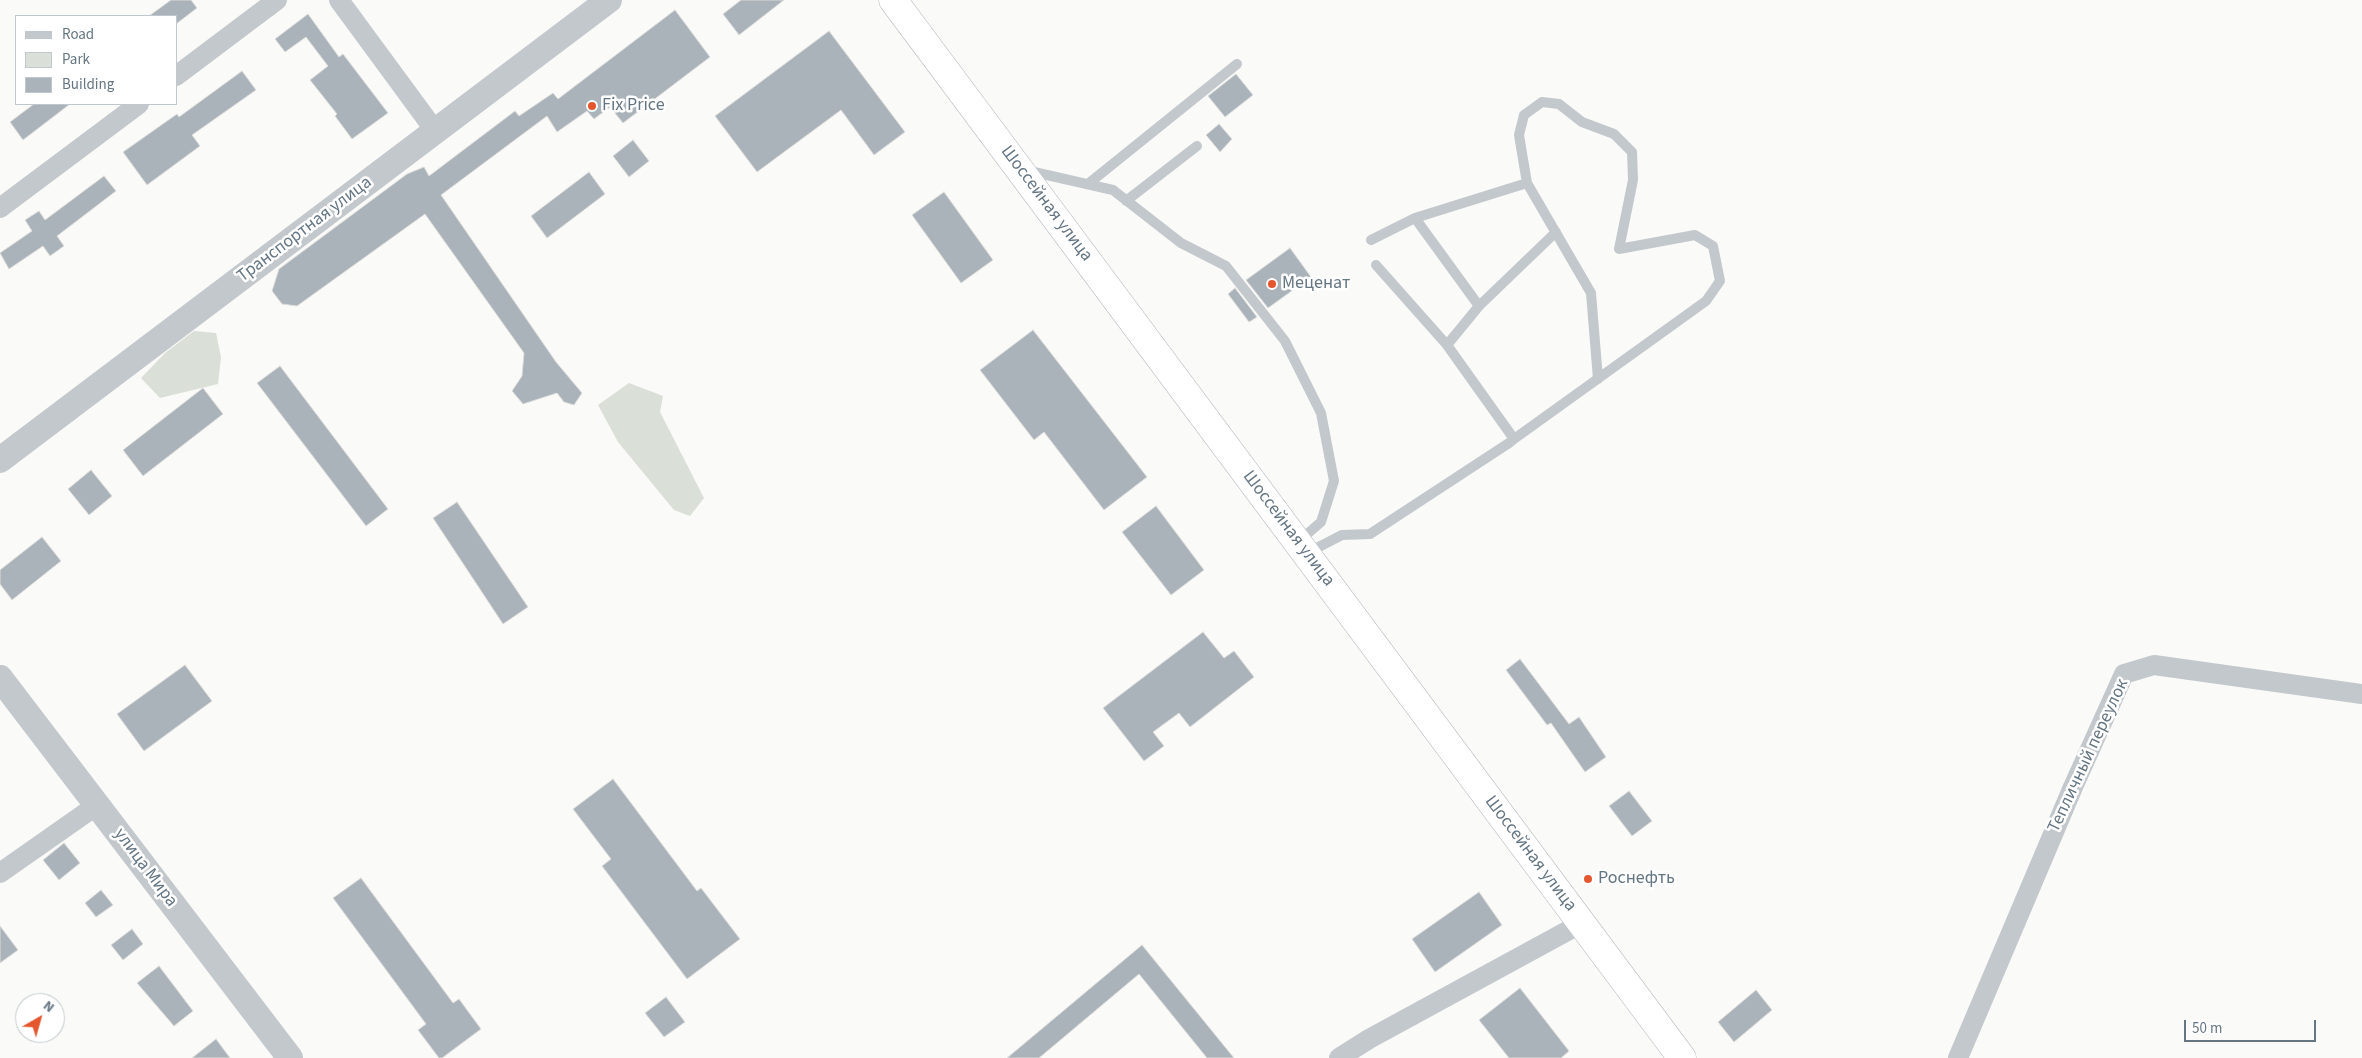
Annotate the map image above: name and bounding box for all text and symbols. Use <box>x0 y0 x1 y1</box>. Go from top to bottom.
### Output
legend <box>15 15 178 105</box>
text: Road <box>62 24 94 45</box>
text: Park <box>62 49 90 70</box>
text: Building <box>62 74 114 95</box>
place label: Fix Price <box>602 95 665 117</box>
marker: Fix Price <box>586 100 598 112</box>
street label: Шоссейная улица <box>995 142 1097 266</box>
street label: Транспортная улица <box>233 172 377 288</box>
place label: Меценат <box>1282 273 1350 295</box>
marker: Меценат <box>1266 278 1278 290</box>
street label: Шоссейная улица <box>1237 467 1339 591</box>
street label: Тепличный переулок <box>2044 676 2134 836</box>
street label: Шоссейная улица <box>1479 792 1581 916</box>
street label: улица Мира <box>108 824 182 912</box>
place label: Роснефть <box>1598 868 1675 890</box>
marker: Роснефть <box>1582 873 1594 885</box>
north arrow <box>15 993 65 1043</box>
text: N <box>39 996 58 1018</box>
scale bar <box>2187 1010 2320 1042</box>
text: 50 m <box>2192 1018 2222 1039</box>

